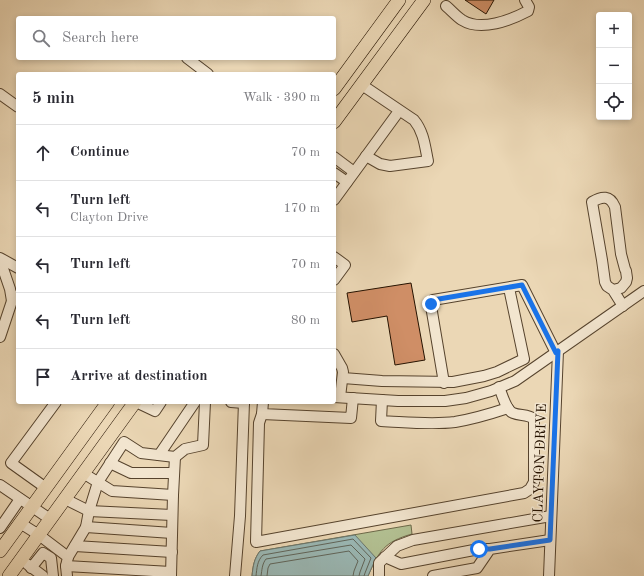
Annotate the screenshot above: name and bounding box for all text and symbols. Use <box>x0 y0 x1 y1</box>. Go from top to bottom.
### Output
map controls <box>596 12 632 120</box>
button: + <box>596 12 632 48</box>
search box <box>16 16 336 60</box>
icon: search <box>30 27 52 49</box>
text: Search here <box>62 31 139 46</box>
button: − <box>596 48 632 84</box>
button: locate <box>596 84 632 120</box>
text: 5 min <box>32 90 75 107</box>
text: Walk · 390 m <box>243 91 320 104</box>
icon: ahead <box>32 142 54 164</box>
text: Continue <box>70 145 129 160</box>
text: 70 m <box>291 146 320 159</box>
text: Turn left <box>70 193 130 208</box>
icon: left <box>32 198 54 220</box>
text: 170 m <box>283 202 320 215</box>
text: Clayton Drive <box>70 211 148 224</box>
icon: left <box>32 254 54 276</box>
text: Turn left <box>70 257 130 272</box>
text: 70 m <box>291 258 320 271</box>
route end <box>422 295 440 313</box>
icon: left <box>32 310 54 332</box>
text: Turn left <box>70 313 130 328</box>
text: 80 m <box>291 314 320 327</box>
icon: arrive <box>32 366 54 388</box>
text: Arrive at destination <box>70 369 208 384</box>
street label: CLAYTON DRIVE <box>531 403 549 523</box>
route start <box>470 540 488 558</box>

